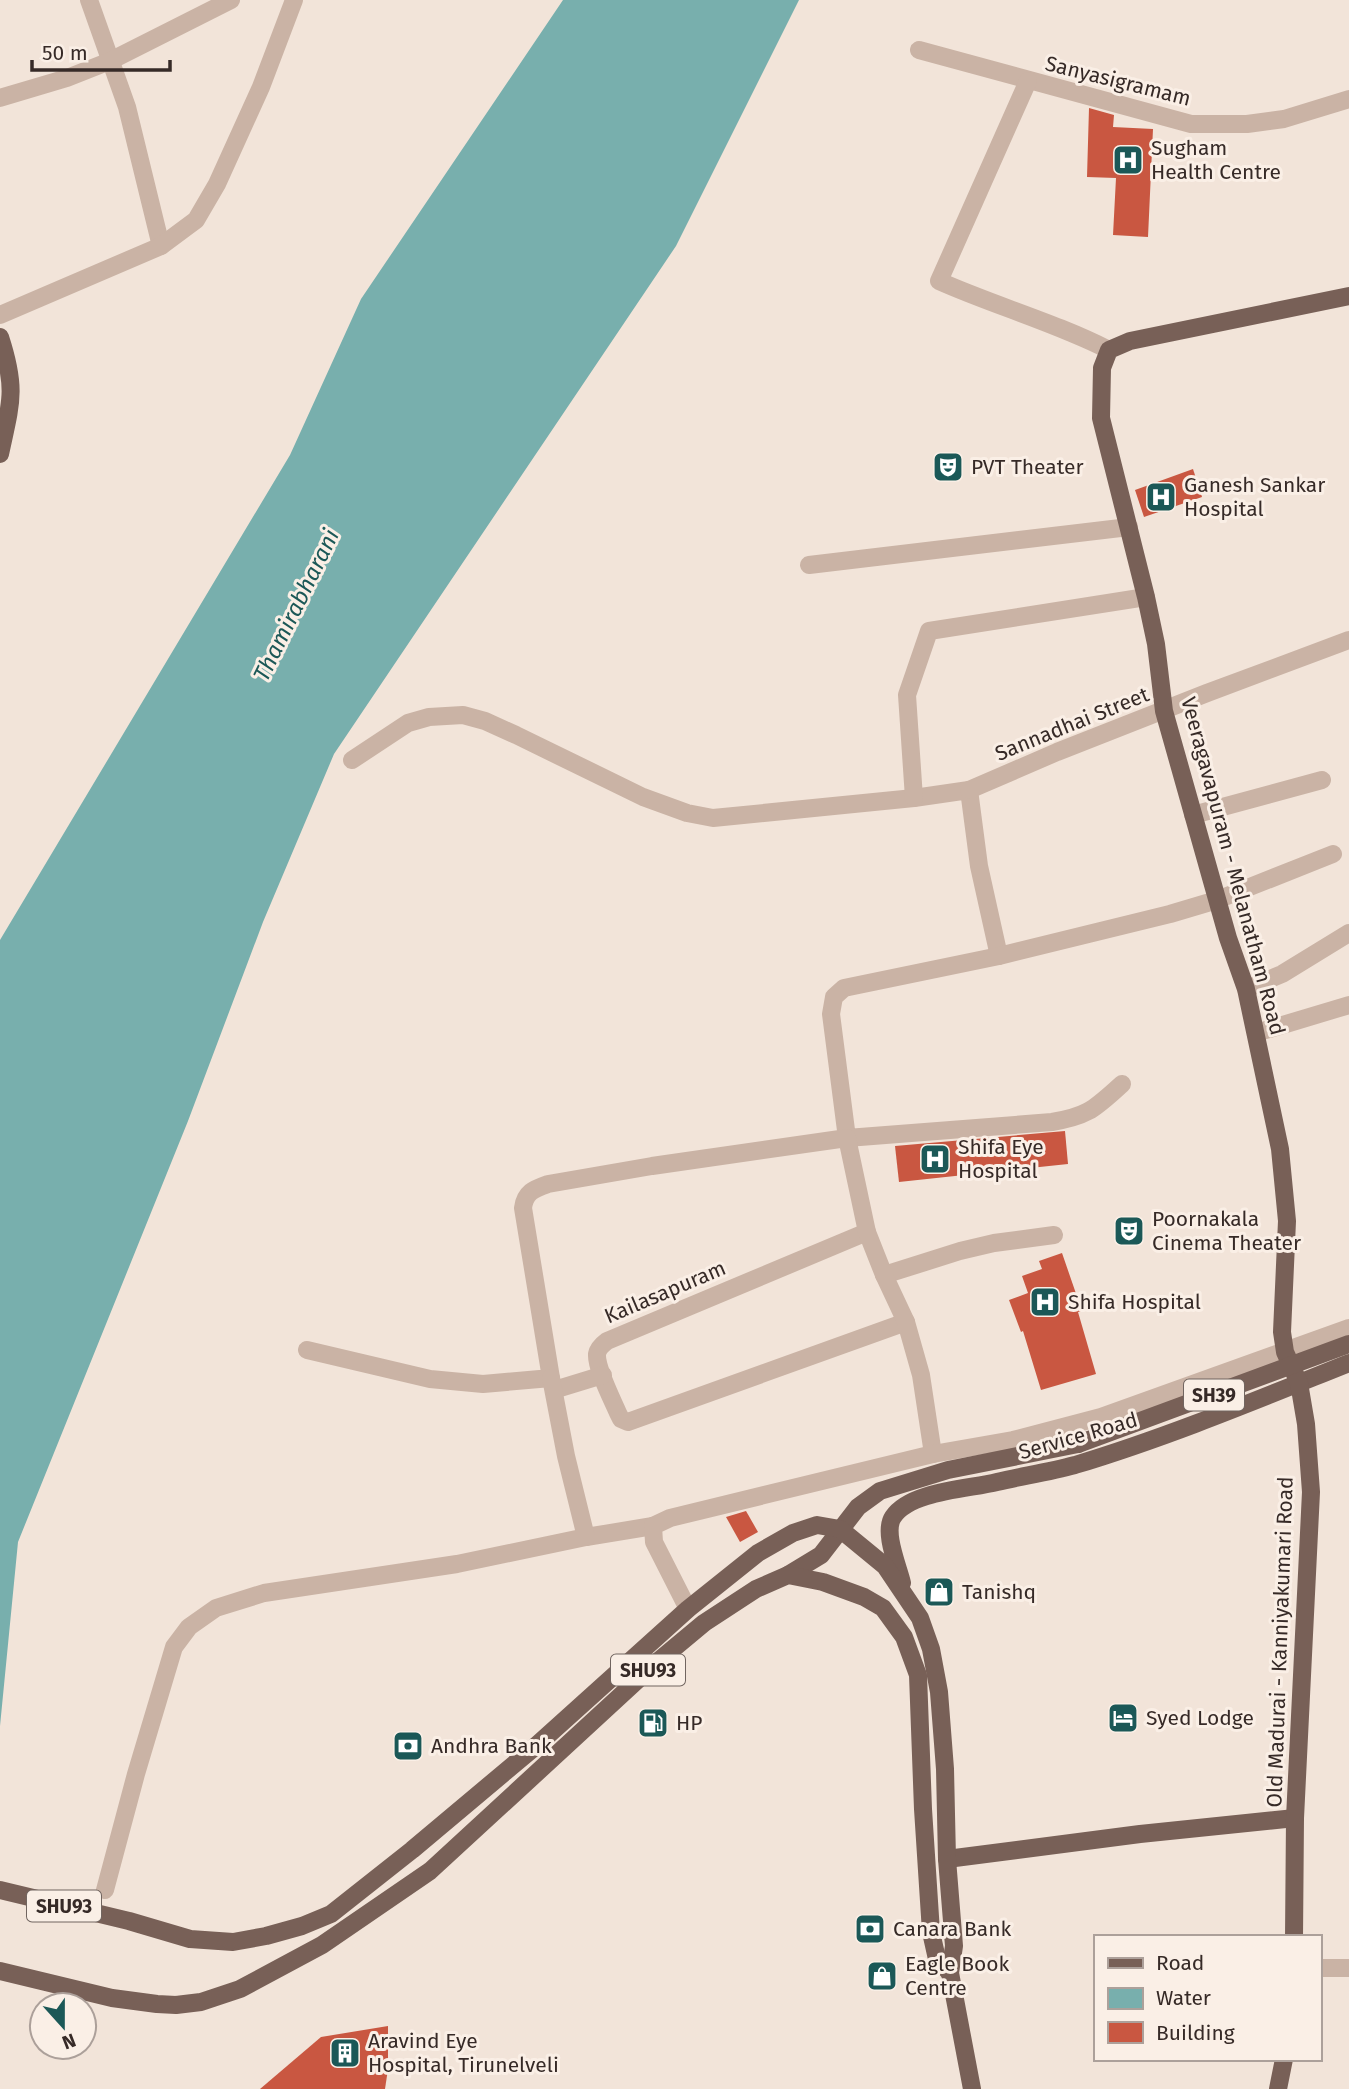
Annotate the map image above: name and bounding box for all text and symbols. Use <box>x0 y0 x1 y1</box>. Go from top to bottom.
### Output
scale bar <box>32 28 170 72</box>
text: 50 m <box>42 40 88 66</box>
street label: Sanyasigramam <box>1043 50 1193 112</box>
place label: Sugham Health Centre <box>1151 135 1281 185</box>
hospital icon: Sugham Health Centre <box>1111 143 1145 177</box>
theatre icon: PVT Theater <box>931 450 965 484</box>
place label: PVT Theater <box>971 454 1084 480</box>
place label: Ganesh Sankar Hospital <box>1184 472 1325 522</box>
hospital icon: Ganesh Sankar Hospital <box>1144 480 1178 514</box>
water label: Thamirabharani <box>247 524 345 686</box>
street label: Sannadhai Street <box>991 681 1153 767</box>
street label: Veeragavapuram - Melanatham Road <box>1175 694 1291 1038</box>
place label: Shifa Eye Hospital <box>958 1134 1044 1184</box>
hospital icon: Shifa Eye Hospital <box>918 1142 952 1176</box>
place label: Poornakala Cinema Theater <box>1152 1206 1301 1256</box>
theatre icon: Poornakala Cinema Theater <box>1112 1214 1146 1248</box>
street label: Kailasapuram <box>600 1255 730 1329</box>
hospital icon: Shifa Hospital <box>1028 1285 1062 1319</box>
place label: Shifa Hospital <box>1068 1289 1201 1315</box>
road number: SH39 <box>1184 1380 1244 1410</box>
street label: Service Road <box>1016 1407 1140 1465</box>
street label: Old Madurai - Kanniyakumari Road <box>1261 1476 1299 1808</box>
shop icon: Tanishq <box>922 1575 956 1609</box>
place label: Tanishq <box>962 1579 1036 1605</box>
road number: SHU93 <box>611 1654 685 1686</box>
hotel icon: Syed Lodge <box>1106 1701 1140 1735</box>
place label: Syed Lodge <box>1146 1705 1254 1731</box>
fuel station icon: HP <box>636 1706 670 1740</box>
place label: HP <box>676 1710 702 1736</box>
bank icon: Andhra Bank <box>391 1729 425 1763</box>
place label: Andhra Bank <box>431 1733 552 1759</box>
road number: SHU93 <box>27 1890 101 1922</box>
bank icon: Canara Bank <box>853 1912 887 1946</box>
place label: Canara Bank <box>893 1916 1012 1942</box>
legend <box>1094 1935 1321 2061</box>
text: Road <box>1156 1950 1204 1976</box>
place label: Eagle Book Centre <box>905 1951 1009 2001</box>
shop icon: Eagle Book Centre <box>865 1959 899 1993</box>
text: Water <box>1156 1985 1211 2011</box>
north arrow <box>28 1991 98 2061</box>
text: Building <box>1156 2020 1235 2046</box>
text: N <box>59 2028 79 2054</box>
place label: Aravind Eye Hospital, Tirunelveli <box>368 2028 559 2078</box>
building icon: Aravind Eye Hospital, Tirunelveli <box>328 2036 362 2070</box>

